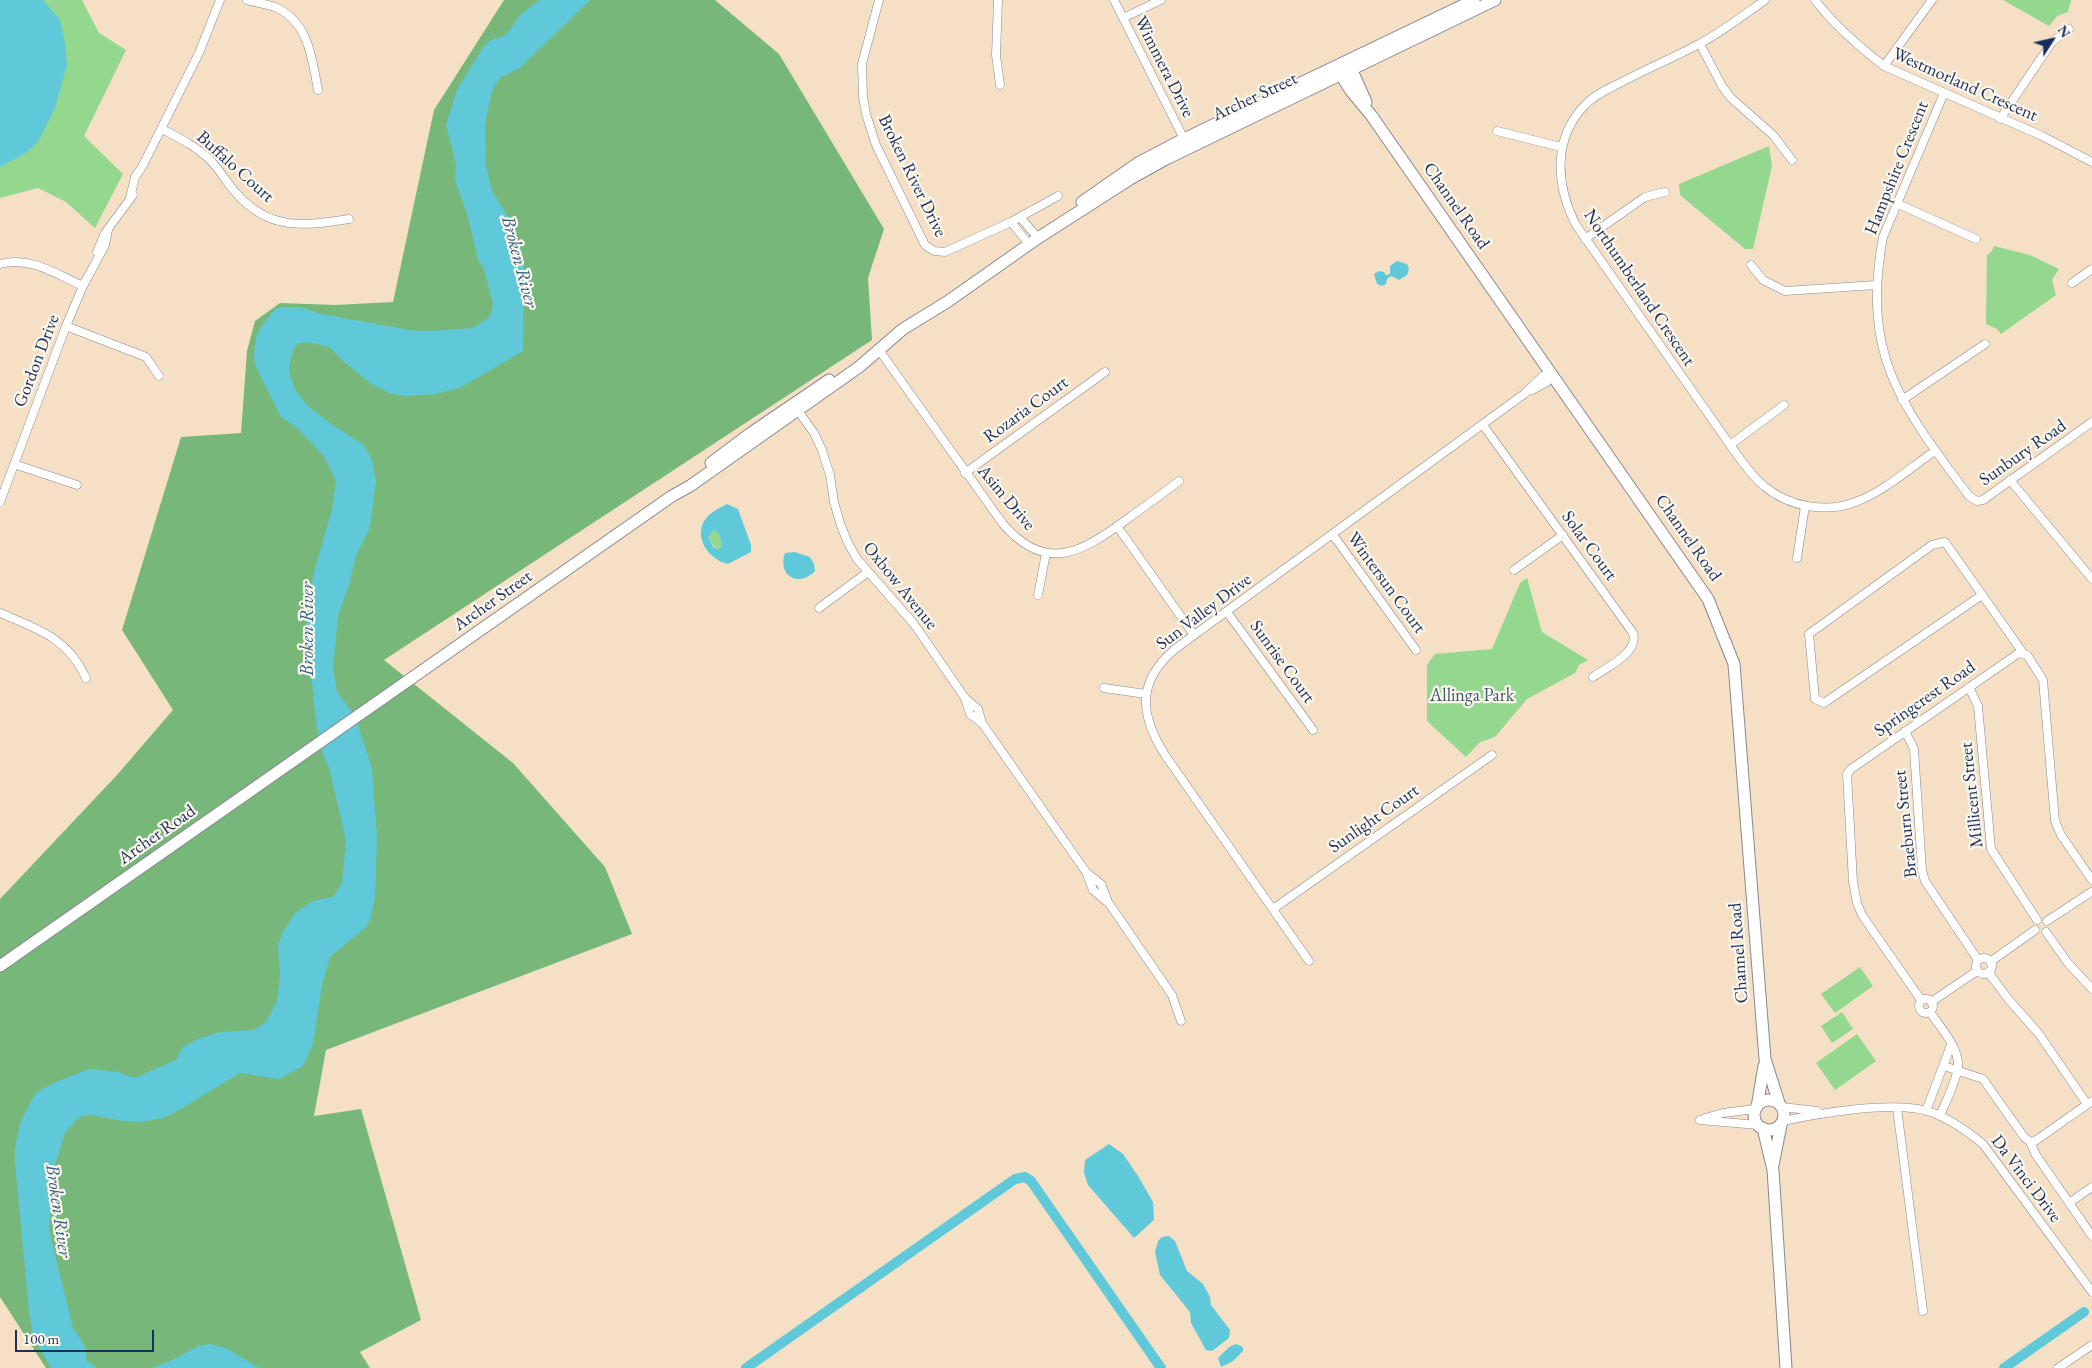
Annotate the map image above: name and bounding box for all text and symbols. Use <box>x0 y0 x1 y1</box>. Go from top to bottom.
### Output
street label: Wimmera Drive <box>1129 13 1199 121</box>
north arrow <box>2027 15 2077 65</box>
text: N <box>2054 22 2075 41</box>
street label: Westmorland Crescent <box>1889 43 2041 127</box>
street label: Archer Street <box>1209 68 1301 126</box>
street label: Hampshire Crescent <box>1860 98 1934 238</box>
street label: Broken River Drive <box>873 111 951 241</box>
street label: Buffalo Court <box>192 127 278 207</box>
street label: Channel Road <box>1418 158 1494 254</box>
street label: Northumberland Crescent <box>1578 206 1700 370</box>
water label: Broken River <box>496 214 542 310</box>
street label: Gordon Drive <box>9 312 65 410</box>
street label: Rozaria Court <box>979 372 1073 448</box>
street label: Sunbury Road <box>1975 415 2071 491</box>
street label: Asim Drive <box>972 461 1040 535</box>
street label: Channel Road <box>1650 490 1726 586</box>
street label: Solar Court <box>1556 507 1622 585</box>
street label: Wintersun Court <box>1342 528 1430 638</box>
street label: Oxbow Avenue <box>858 538 942 634</box>
street label: Archer Street <box>449 566 537 636</box>
street label: Sun Valley Drive <box>1152 569 1256 655</box>
water label: Broken River <box>297 582 319 676</box>
street label: Sunrise Court <box>1245 616 1319 708</box>
street label: Springcrest Road <box>1870 656 1980 742</box>
park label: Allinga Park <box>1430 685 1514 707</box>
street label: Millicent Street <box>1956 741 1988 849</box>
street label: Braeburn Street <box>1890 769 1922 879</box>
street label: Sunlight Court <box>1325 780 1423 858</box>
street label: Archer Road <box>114 801 200 869</box>
street label: Channel Road <box>1725 902 1753 1004</box>
street label: Da Vinci Drive <box>1986 1131 2066 1227</box>
water label: Broken River <box>40 1163 76 1259</box>
scale bar <box>18 1320 156 1352</box>
text: 100 m <box>23 1329 59 1348</box>

